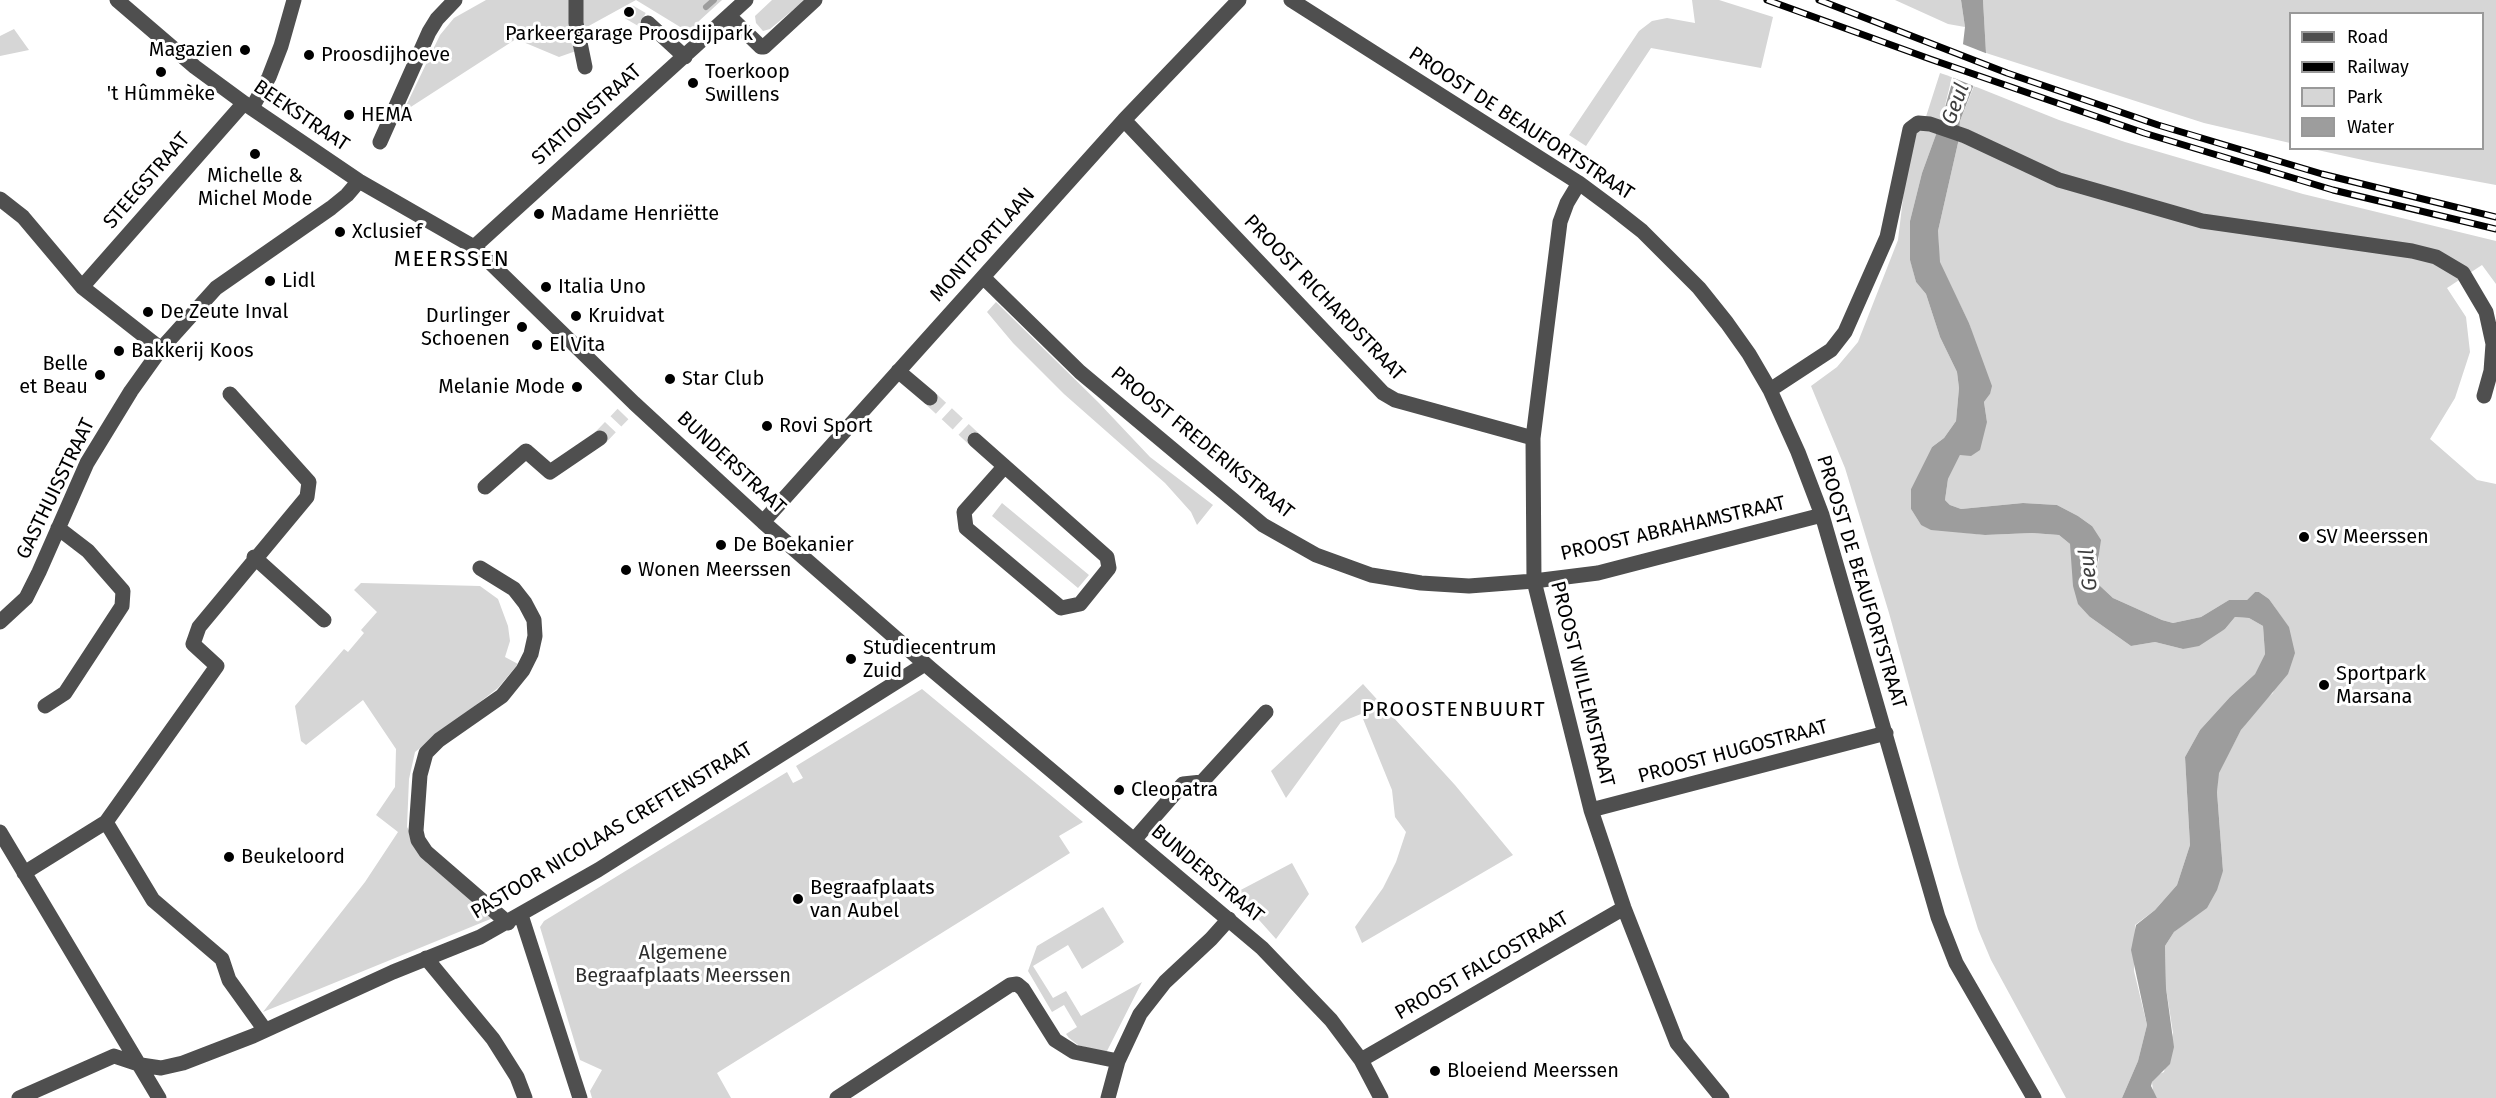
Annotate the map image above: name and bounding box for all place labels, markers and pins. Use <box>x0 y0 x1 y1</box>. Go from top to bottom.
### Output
marker: Parkeergarage Proosdijpark <box>622 5 636 19</box>
place label: Parkeergarage Proosdijpark <box>505 22 753 46</box>
place label: Magazien <box>149 38 233 62</box>
marker: Magazien <box>238 43 252 57</box>
place label: Proosdijhoeve <box>321 43 450 67</box>
marker: Proosdijhoeve <box>302 48 316 62</box>
place label: Toerkoop Swillens <box>705 60 790 107</box>
marker: 't Hûmmèke <box>154 65 168 79</box>
marker: Toerkoop Swillens <box>686 76 700 90</box>
place label: 't Hûmmèke <box>107 82 215 106</box>
place label: HEMA <box>361 103 412 127</box>
marker: HEMA <box>342 108 356 122</box>
marker: Michelle & Michel Mode <box>248 147 262 161</box>
place label: Michelle & Michel Mode <box>198 164 312 211</box>
place label: Madame Henriëtte <box>551 202 719 226</box>
marker: Madame Henriëtte <box>532 207 546 221</box>
place label: Xclusief <box>352 220 422 244</box>
marker: Xclusief <box>333 225 347 239</box>
place label: Lidl <box>282 269 315 293</box>
marker: Lidl <box>263 274 277 288</box>
place label: Italia Uno <box>558 275 646 299</box>
marker: Italia Uno <box>539 280 553 294</box>
place label: De Zeute Inval <box>160 300 288 324</box>
place label: Durlinger Schoenen <box>421 304 510 351</box>
place label: Kruidvat <box>588 304 664 328</box>
marker: De Zeute Inval <box>141 305 155 319</box>
marker: Kruidvat <box>569 309 583 323</box>
marker: Durlinger Schoenen <box>515 320 529 334</box>
place label: El Vita <box>549 333 605 357</box>
marker: El Vita <box>530 338 544 352</box>
place label: Bakkerij Koos <box>131 339 254 363</box>
marker: Bakkerij Koos <box>112 344 126 358</box>
place label: Belle et Beau <box>19 352 88 399</box>
place label: Star Club <box>682 367 764 391</box>
marker: Belle et Beau <box>93 368 107 382</box>
marker: Star Club <box>663 372 677 386</box>
place label: Melanie Mode <box>438 375 565 399</box>
marker: Melanie Mode <box>570 380 584 394</box>
place label: Rovi Sport <box>779 414 873 438</box>
marker: Rovi Sport <box>760 419 774 433</box>
place label: SV Meerssen <box>2316 525 2429 549</box>
marker: SV Meerssen <box>2297 530 2311 544</box>
place label: De Boekanier <box>733 533 854 557</box>
marker: De Boekanier <box>714 538 728 552</box>
place label: Wonen Meerssen <box>638 558 792 582</box>
marker: Wonen Meerssen <box>619 563 633 577</box>
place label: Studiecentrum Zuid <box>863 636 997 683</box>
marker: Studiecentrum Zuid <box>844 652 858 666</box>
place label: Sportpark Marsana <box>2336 662 2426 709</box>
marker: Sportpark Marsana <box>2317 678 2331 692</box>
place label: Cleopatra <box>1131 778 1218 802</box>
marker: Cleopatra <box>1112 783 1126 797</box>
place label: Beukeloord <box>241 845 345 869</box>
marker: Beukeloord <box>222 850 236 864</box>
place label: Begraafplaats van Aubel <box>810 876 935 923</box>
marker: Begraafplaats van Aubel <box>791 892 805 906</box>
place label: Bloeiend Meerssen <box>1447 1059 1619 1083</box>
marker: Bloeiend Meerssen <box>1428 1064 1442 1078</box>

